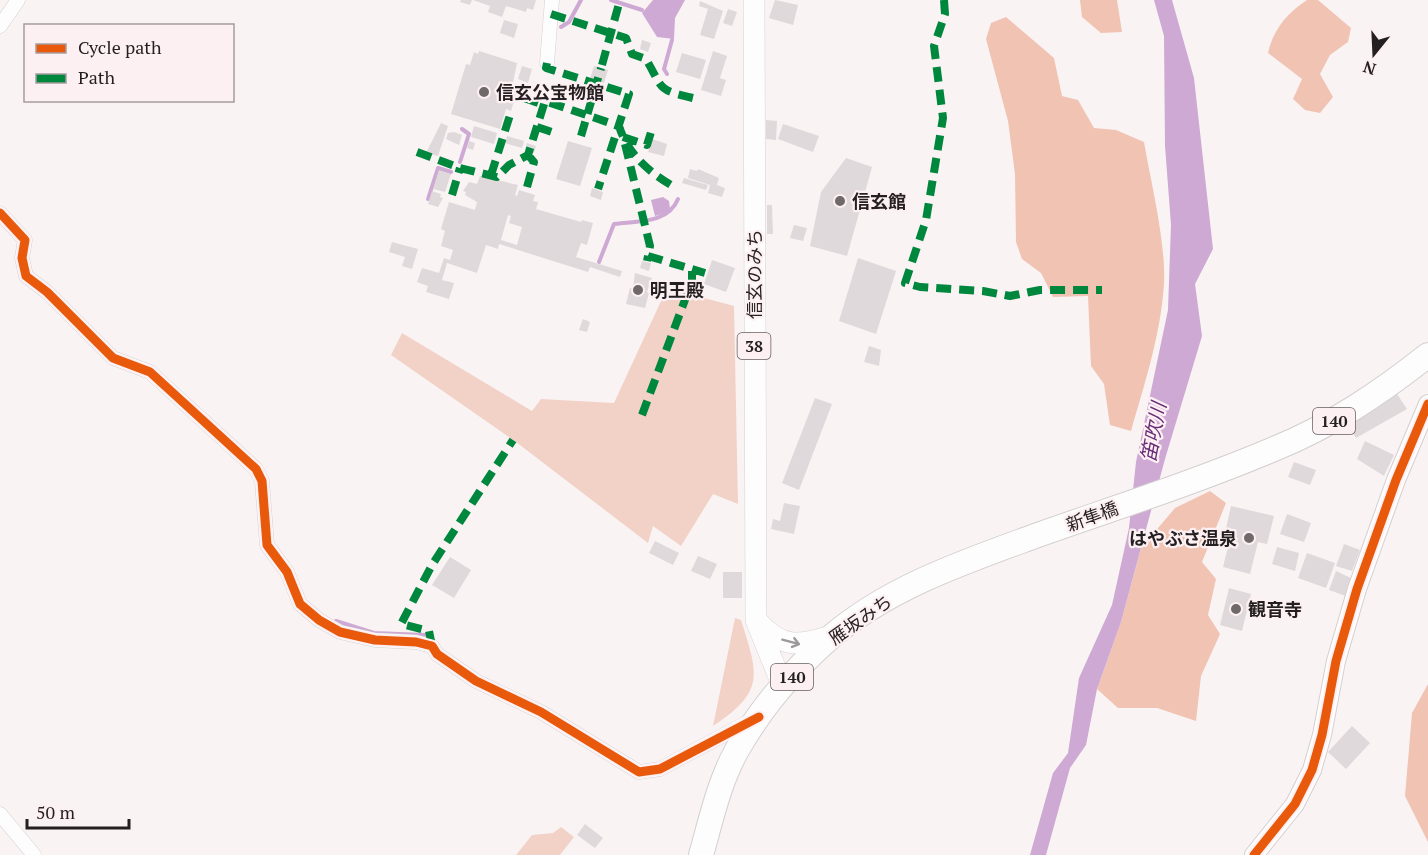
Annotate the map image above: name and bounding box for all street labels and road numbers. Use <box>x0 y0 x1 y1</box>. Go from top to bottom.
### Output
street label: 信玄のみち <box>742 229 766 319</box>
road number: 38 <box>738 333 771 359</box>
road number: 140 <box>1313 408 1355 434</box>
street label: 新隼橋 <box>1063 495 1121 537</box>
street label: 雁坂みち <box>824 589 896 649</box>
road number: 140 <box>771 664 813 690</box>

